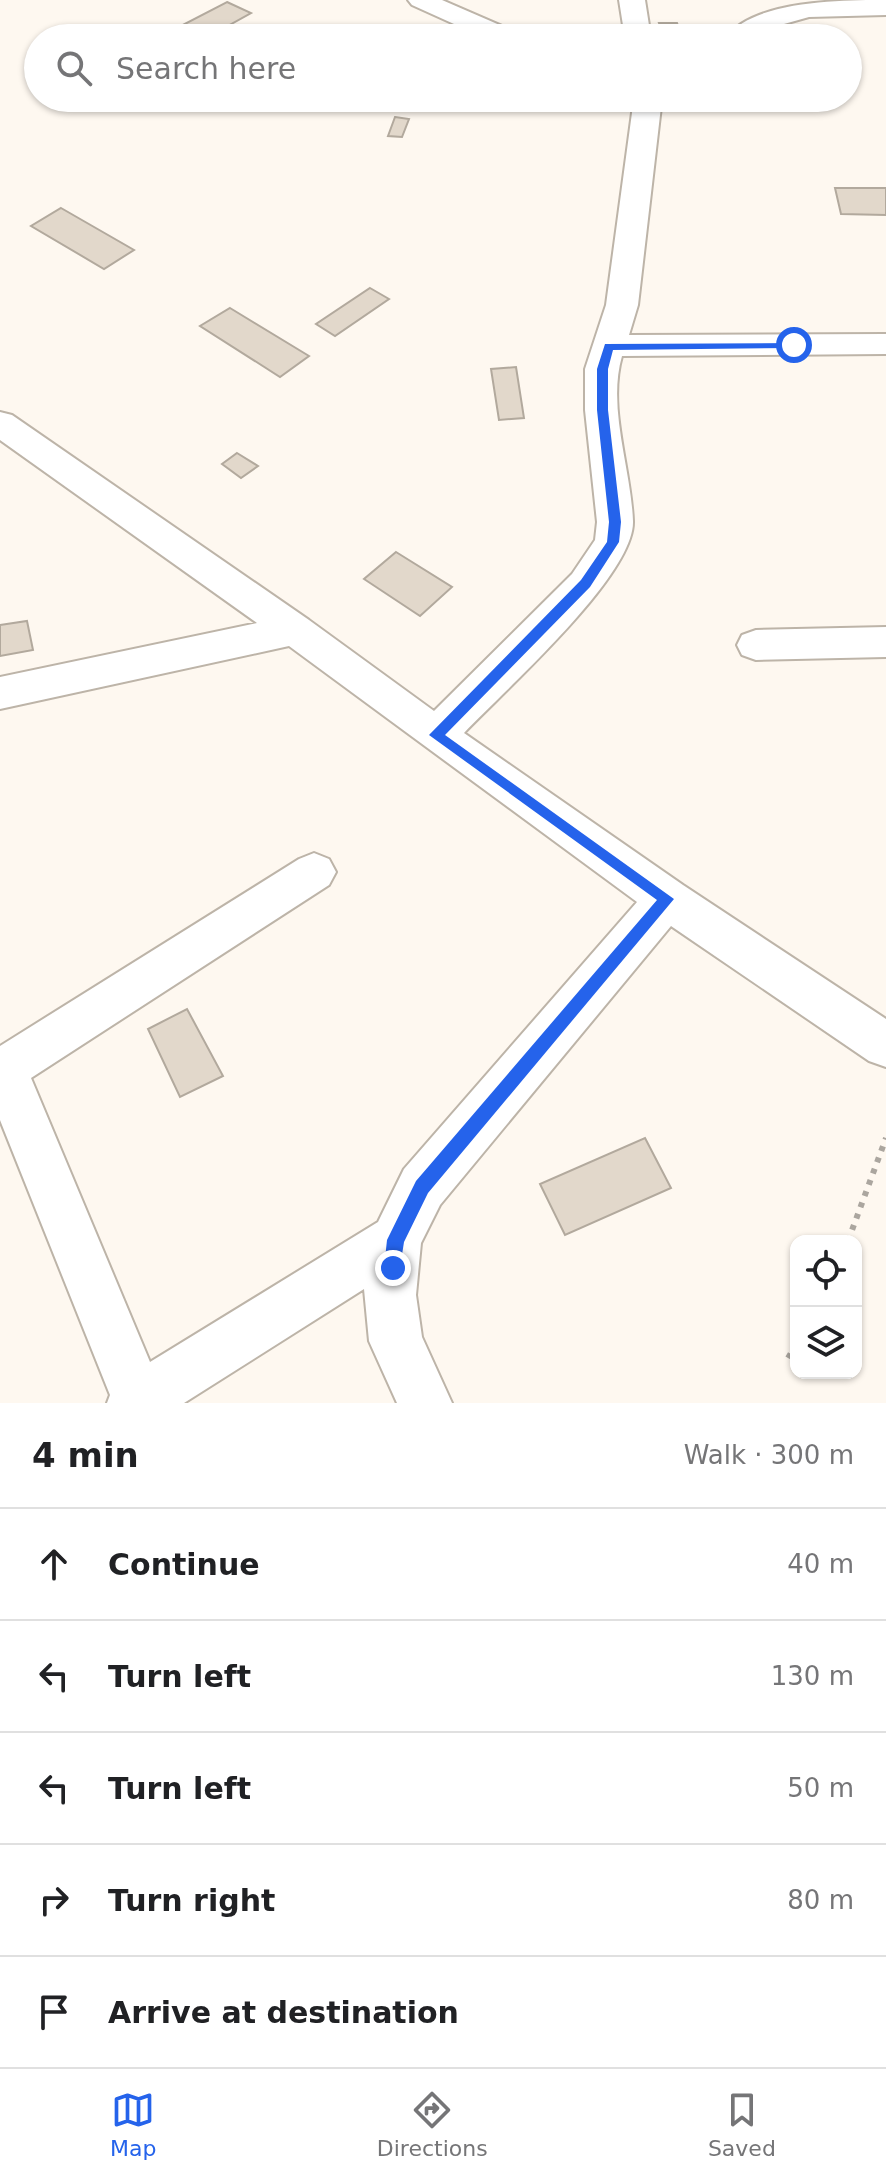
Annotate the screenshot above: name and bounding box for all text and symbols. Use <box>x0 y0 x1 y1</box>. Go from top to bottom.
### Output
search box <box>24 24 862 112</box>
icon: search <box>52 46 96 90</box>
text: Search here <box>116 51 296 86</box>
route start <box>776 327 812 363</box>
map controls <box>790 1235 862 1379</box>
button: locate <box>790 1235 862 1307</box>
route end <box>375 1250 411 1286</box>
button: layers <box>790 1307 862 1379</box>
text: 4 min <box>32 1435 139 1475</box>
text: Walk · 300 m <box>684 1440 854 1470</box>
icon: ahead <box>32 1542 76 1586</box>
text: Continue <box>108 1547 260 1582</box>
text: 40 m <box>787 1549 854 1579</box>
icon: left <box>32 1654 76 1698</box>
text: Turn left <box>108 1659 251 1694</box>
text: 130 m <box>771 1661 854 1691</box>
icon: left <box>32 1766 76 1810</box>
text: Turn left <box>108 1771 251 1806</box>
text: 50 m <box>787 1773 854 1803</box>
icon: right <box>32 1878 76 1922</box>
text: Turn right <box>108 1883 275 1918</box>
text: 80 m <box>787 1885 854 1915</box>
icon: arrive <box>32 1990 76 2034</box>
text: Arrive at destination <box>108 1995 459 2030</box>
tab: Map <box>110 2088 157 2161</box>
tab: Directions <box>377 2088 488 2161</box>
tab: Saved <box>708 2088 776 2161</box>

